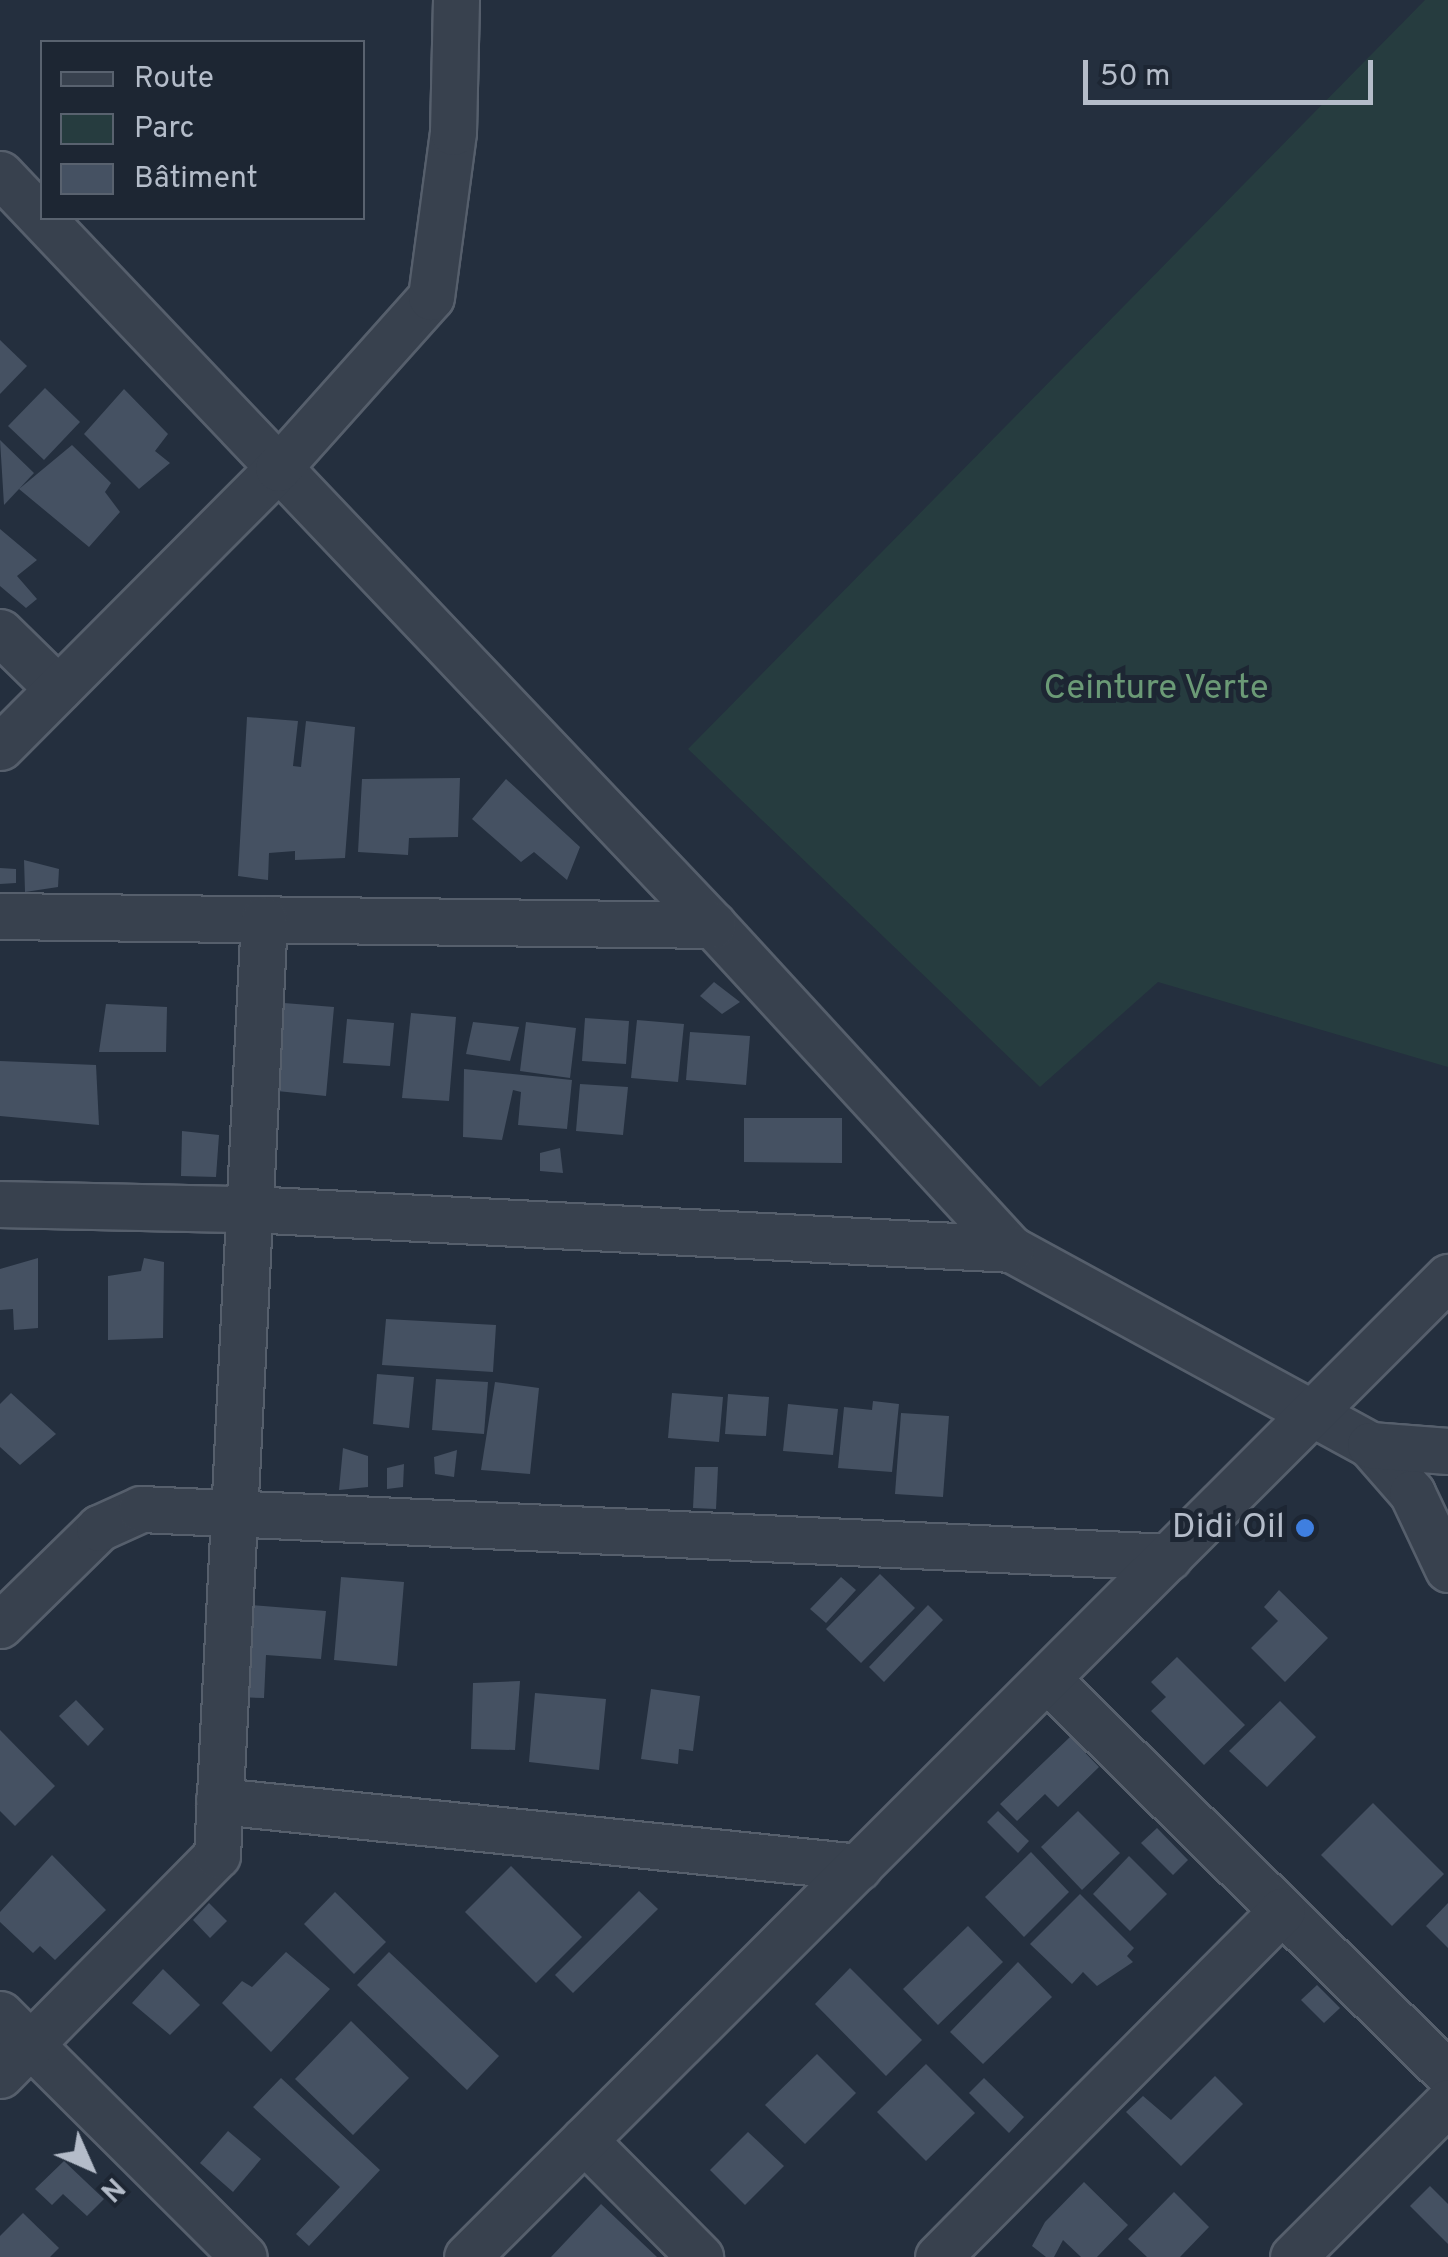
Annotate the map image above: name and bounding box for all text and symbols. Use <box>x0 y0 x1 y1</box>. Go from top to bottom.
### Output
legend <box>40 40 365 220</box>
scale bar <box>1088 40 1378 102</box>
text: 50 m <box>1100 59 1170 96</box>
text: Route <box>134 61 214 98</box>
text: Parc <box>134 111 194 148</box>
text: Bâtiment <box>134 161 258 198</box>
park label: Ceinture Verte <box>1043 668 1269 710</box>
place label: Didi Oil <box>1172 1507 1285 1549</box>
marker: Didi Oil <box>1294 1517 1316 1539</box>
north arrow <box>40 2117 140 2217</box>
text: N <box>91 2168 131 2208</box>

